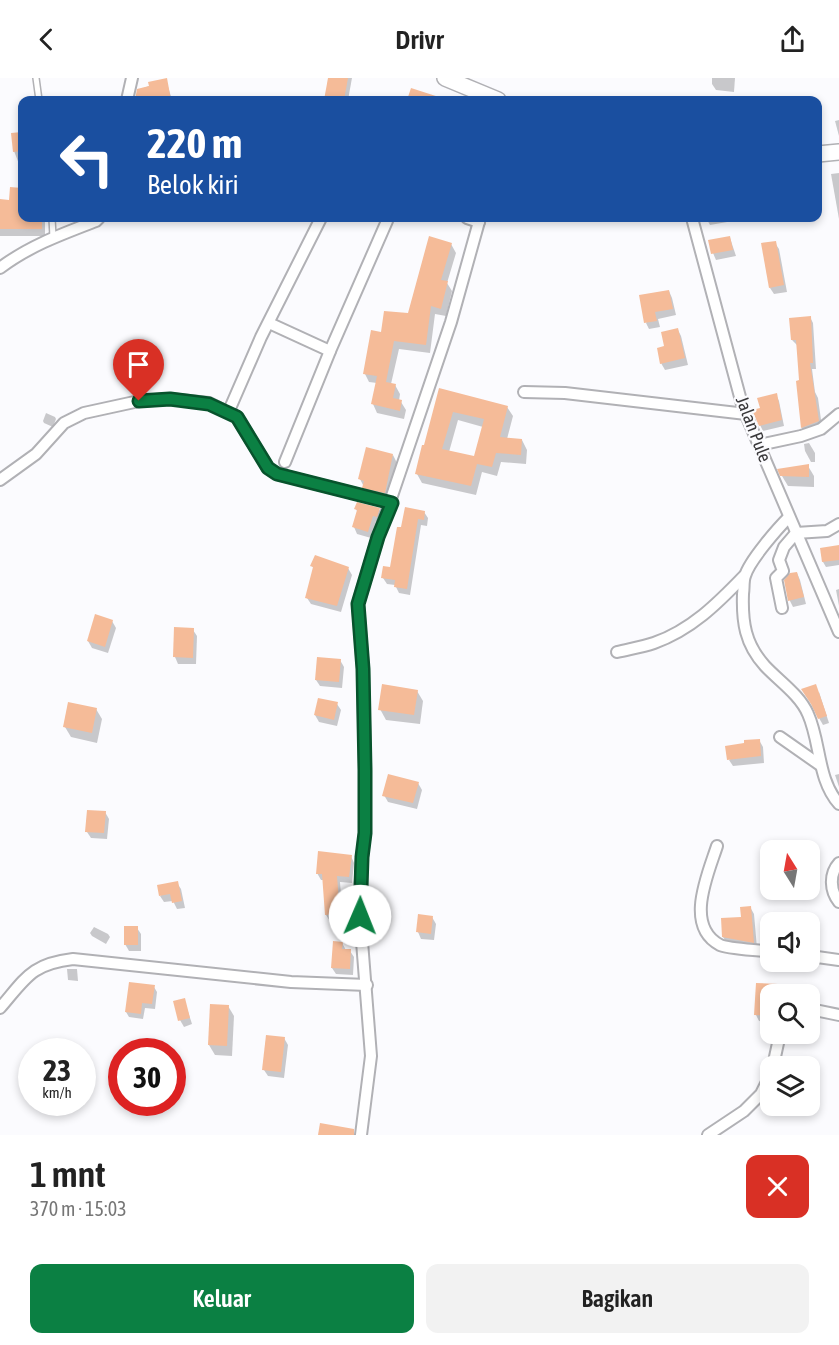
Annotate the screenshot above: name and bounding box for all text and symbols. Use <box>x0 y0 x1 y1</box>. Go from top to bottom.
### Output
icon: back <box>30 23 63 56</box>
icon: share <box>776 23 809 56</box>
text: Drivr <box>395 24 444 55</box>
text: 220 m <box>147 119 242 167</box>
icon: left <box>48 120 126 198</box>
text: Belok kiri <box>147 169 239 200</box>
pin <box>113 339 164 401</box>
icon: arrive <box>122 348 155 381</box>
street label: Jalan Pule <box>732 393 776 465</box>
north arrow <box>760 840 820 900</box>
map controls <box>760 840 820 1116</box>
position arrow <box>328 884 392 948</box>
button: sound <box>760 912 820 972</box>
button: search <box>760 984 820 1044</box>
speed limit sign: 30 <box>108 1038 186 1116</box>
text: 23 <box>43 1053 71 1087</box>
button: layers <box>760 1056 820 1116</box>
text: km/h <box>42 1084 72 1101</box>
text: 1 mnt <box>30 1153 106 1195</box>
button: close <box>746 1155 809 1218</box>
text: 370 m · 15:03 <box>30 1197 127 1220</box>
button: Keluar <box>30 1264 414 1333</box>
button: Bagikan <box>426 1264 809 1333</box>

